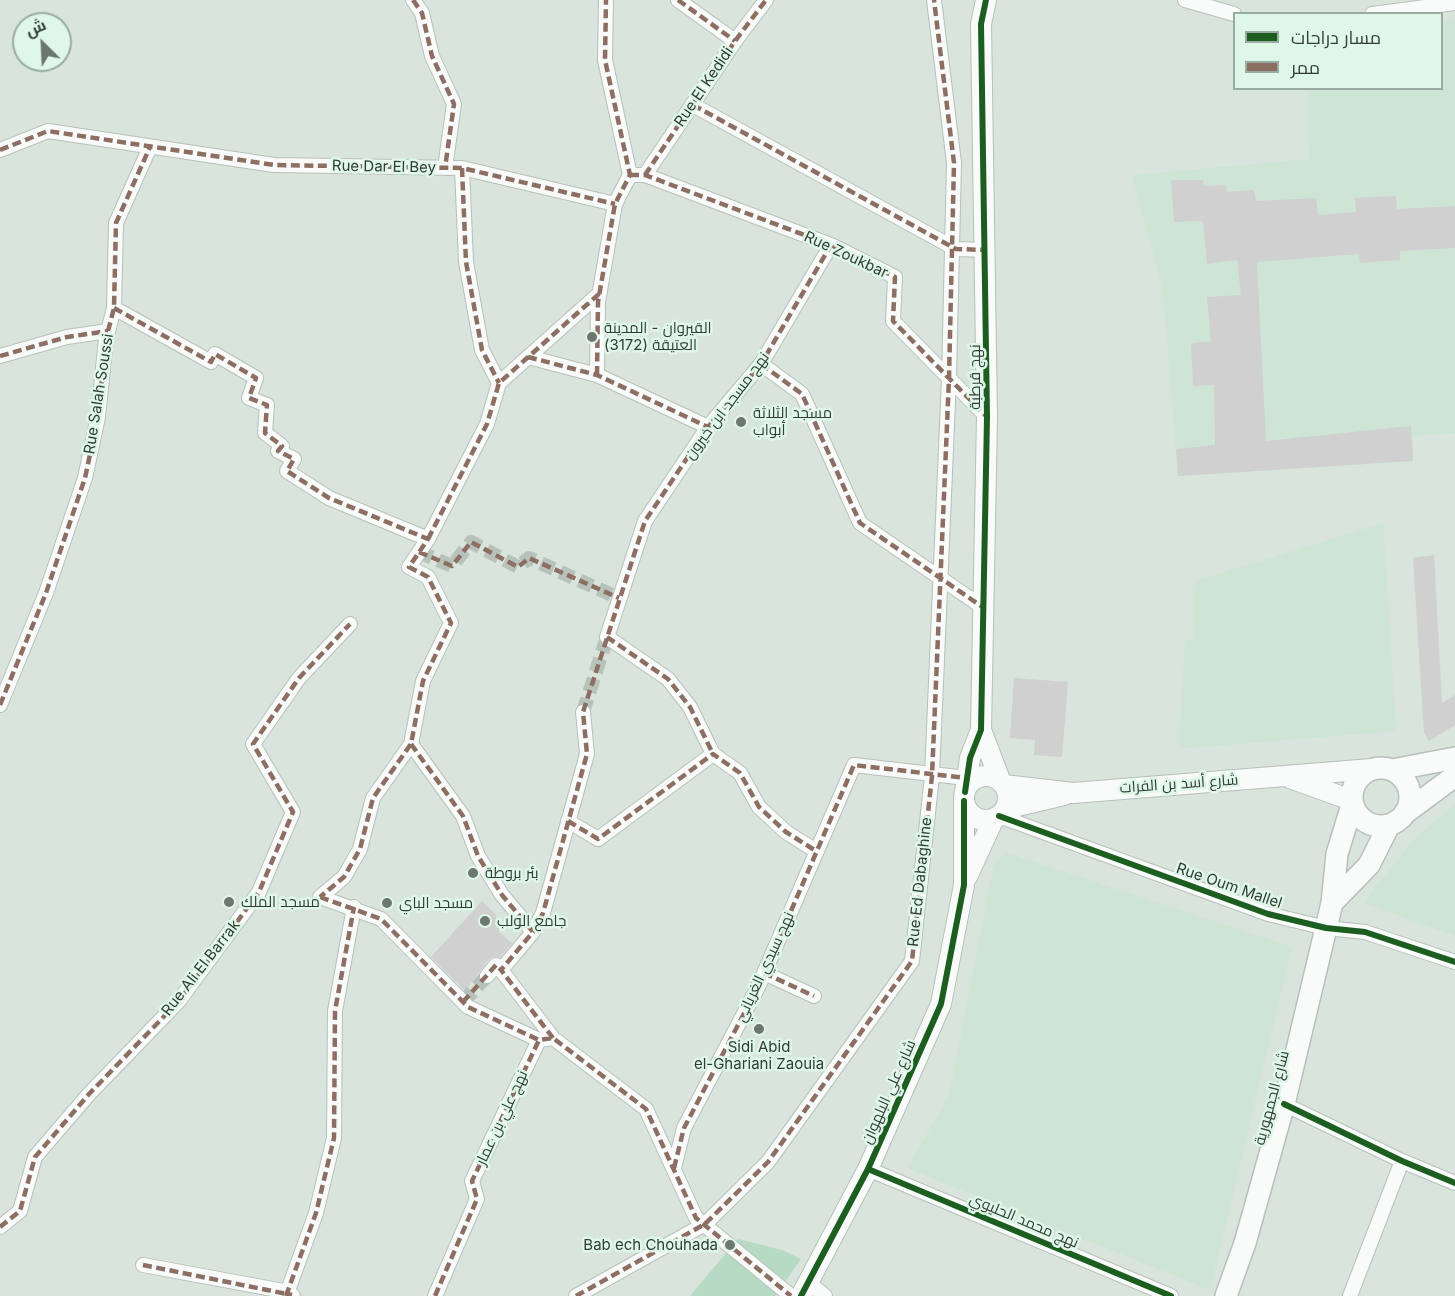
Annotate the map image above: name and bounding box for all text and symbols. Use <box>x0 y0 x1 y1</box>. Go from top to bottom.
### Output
north arrow <box>12 12 72 72</box>
legend <box>1233 12 1443 90</box>
text: ش <box>22 14 49 41</box>
text: مسار دراجات <box>1291 27 1381 48</box>
street label: Rue El Kedidi <box>671 44 737 130</box>
text: ممر <box>1291 57 1320 78</box>
street label: Rue Dar El Bey <box>332 157 436 177</box>
street label: Rue Zoukbar <box>801 228 891 282</box>
place label: القيروان - المدينة العتيقة (3172) <box>604 319 712 354</box>
marker: القيروان - المدينة العتيقة (3172) <box>585 330 599 344</box>
street label: Rue Salah Soussi <box>81 333 117 455</box>
street label: نهج قرطبة <box>966 344 984 410</box>
street label: نهج مسجد ابن خيرون <box>681 349 773 463</box>
place label: مسجد الثلاثة أبواب <box>753 404 832 439</box>
marker: مسجد الثلاثة أبواب <box>734 415 748 429</box>
street label: شارع أسد بن الفرات <box>1119 771 1239 797</box>
street label: Rue Ed Dabaghine <box>904 816 936 948</box>
street label: Rue Oum Mallel <box>1174 859 1284 913</box>
place label: بئر بروطة <box>485 864 539 882</box>
marker: بئر بروطة <box>466 866 480 880</box>
place label: مسجد الملك <box>241 893 320 911</box>
place label: مسجد الباي <box>399 894 473 912</box>
marker: مسجد الملك <box>222 895 236 909</box>
marker: مسجد الباي <box>380 896 394 910</box>
street label: نهج سيدي الغرياني <box>732 909 798 1025</box>
place label: جامع الولب <box>497 912 566 930</box>
marker: جامع الولب <box>478 914 492 928</box>
street label: Rue Ali El Barrak <box>158 917 244 1019</box>
marker: Sidi Abid el-Ghariani Zaouia <box>752 1022 766 1036</box>
street label: شارع علي البلهوان <box>858 1037 920 1147</box>
place label: Sidi Abid el-Ghariani Zaouia <box>694 1038 824 1073</box>
street label: شارع الجمهورية <box>1251 1049 1293 1147</box>
street label: نهج علي بن عمار <box>472 1068 532 1168</box>
street label: نهج محمد الحليوي <box>967 1190 1081 1252</box>
place label: Bab ech Chouhada <box>583 1236 718 1254</box>
marker: Bab ech Chouhada <box>723 1238 737 1252</box>

